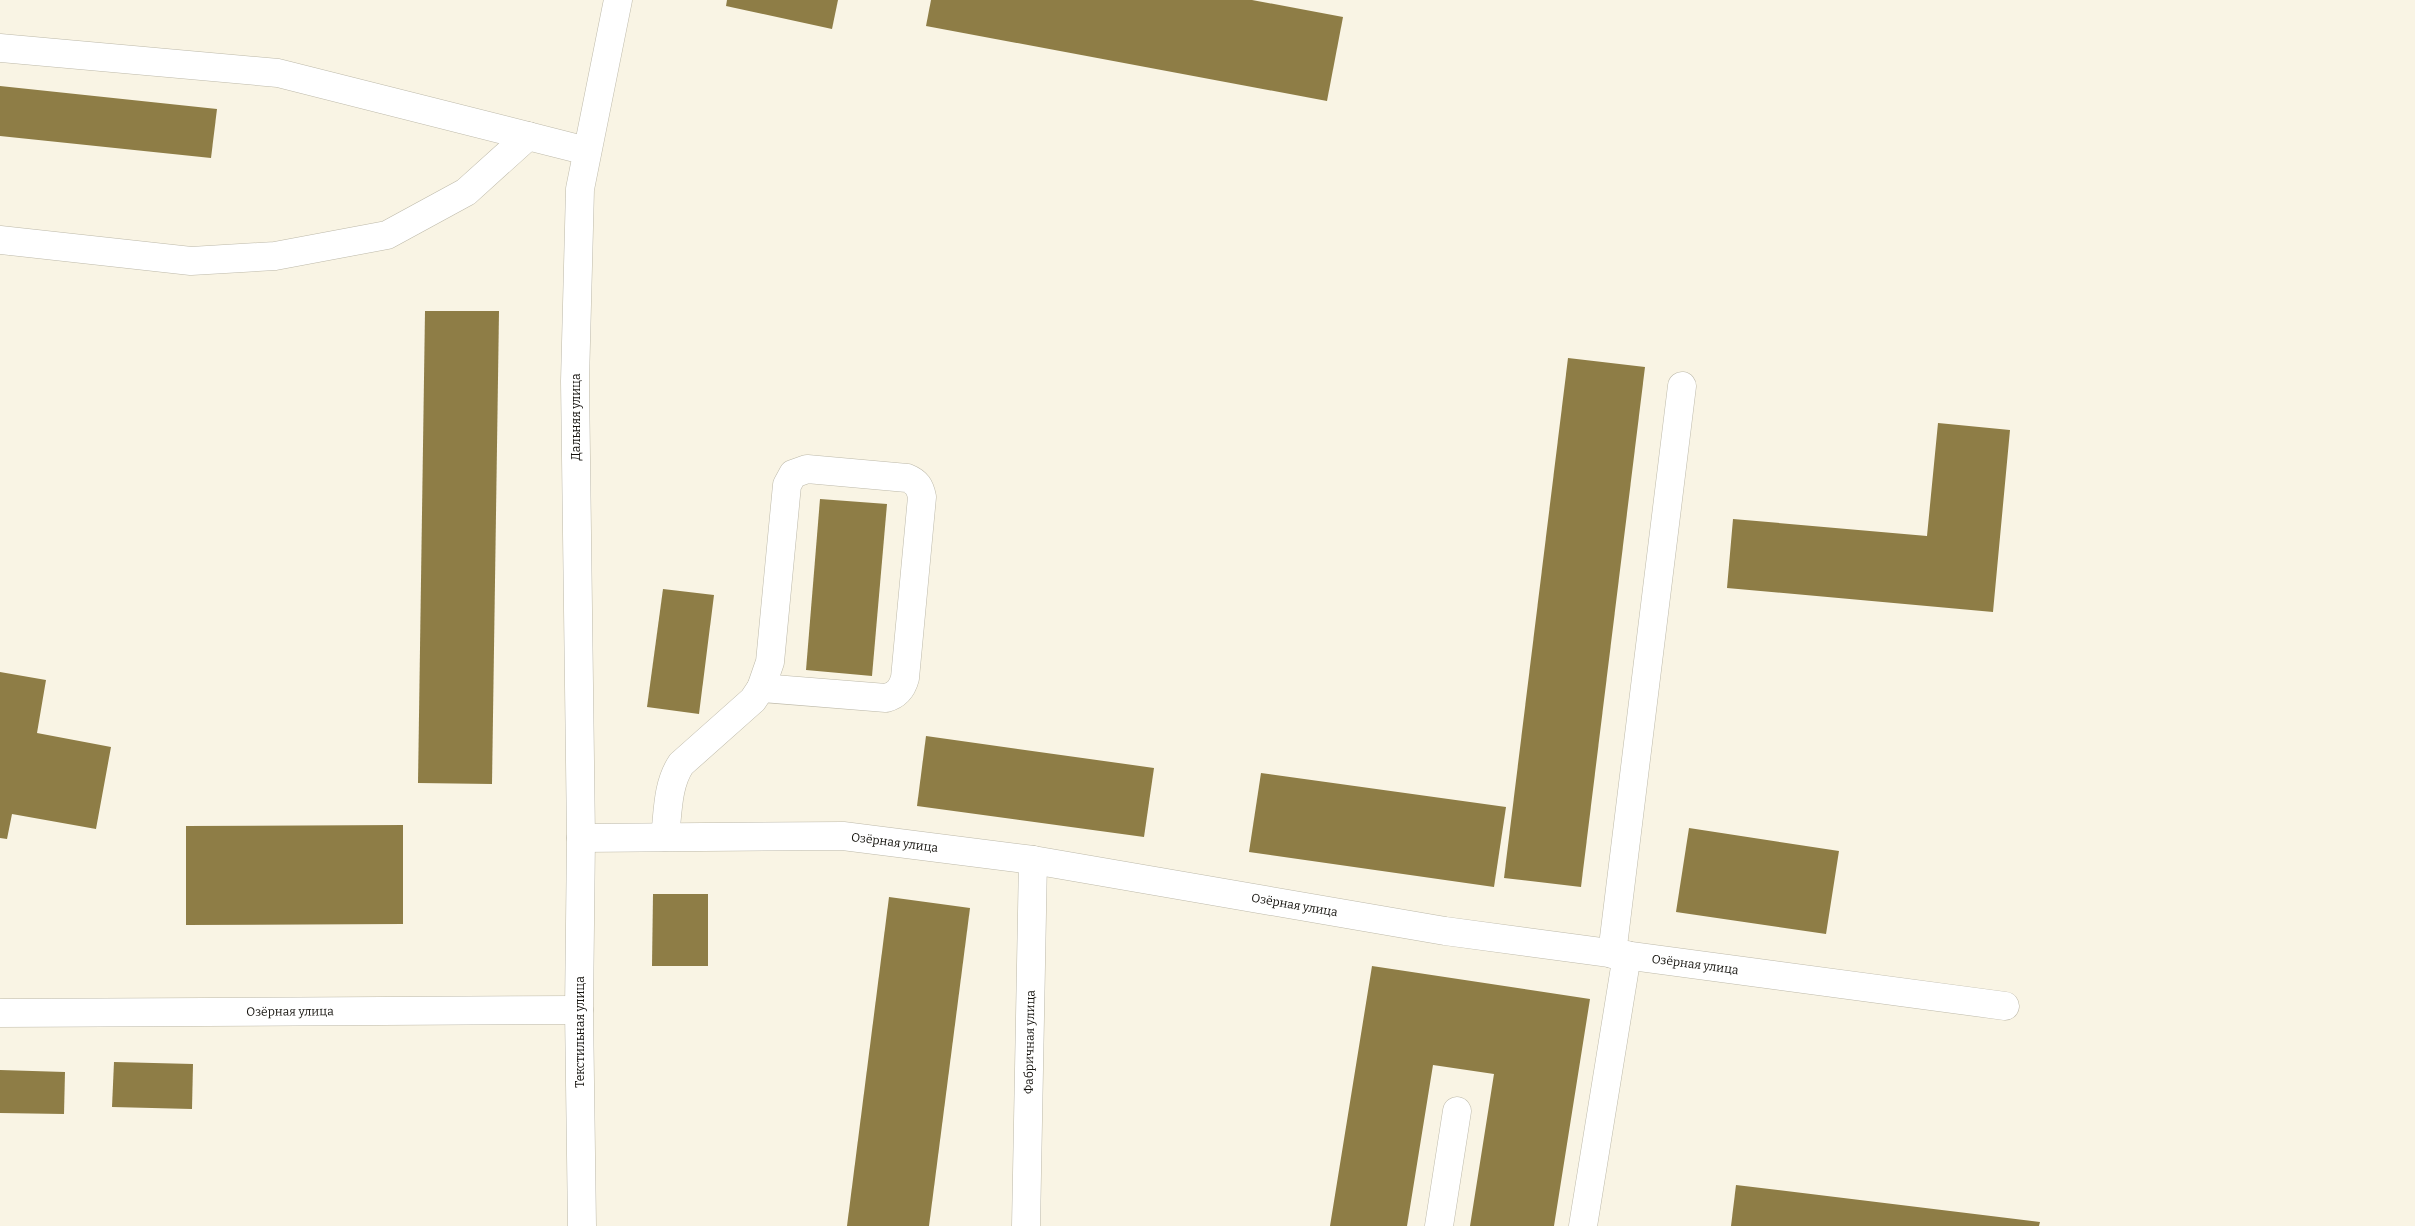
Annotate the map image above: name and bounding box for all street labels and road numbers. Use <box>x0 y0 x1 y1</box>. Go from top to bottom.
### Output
street label: Дальняя улица <box>569 373 583 461</box>
street label: Озёрная улица <box>850 830 939 855</box>
street label: Озёрная улица <box>1250 891 1339 919</box>
street label: Озёрная улица <box>1651 952 1740 977</box>
street label: Текстильная улица <box>573 976 587 1088</box>
street label: Фабричная улица <box>1022 989 1038 1094</box>
street label: Озёрная улица <box>246 1004 334 1019</box>

